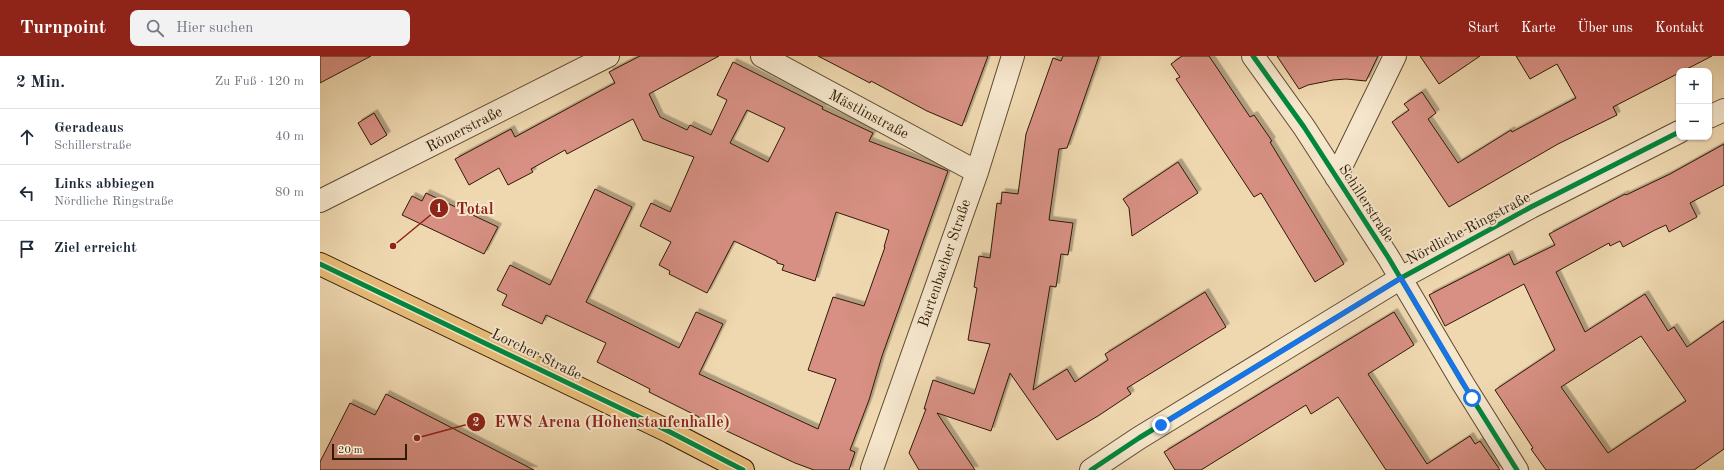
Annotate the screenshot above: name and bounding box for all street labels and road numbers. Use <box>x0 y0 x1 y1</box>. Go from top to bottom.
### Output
street label: Mästlinstraße <box>826 88 911 143</box>
street label: Römerstraße <box>424 105 505 156</box>
street label: Schillerstraße <box>1335 162 1396 245</box>
street label: Nördliche Ringstraße <box>1404 190 1533 268</box>
street label: Bartenbacher Straße <box>916 198 974 329</box>
street label: Lorcher Straße <box>489 327 584 384</box>

